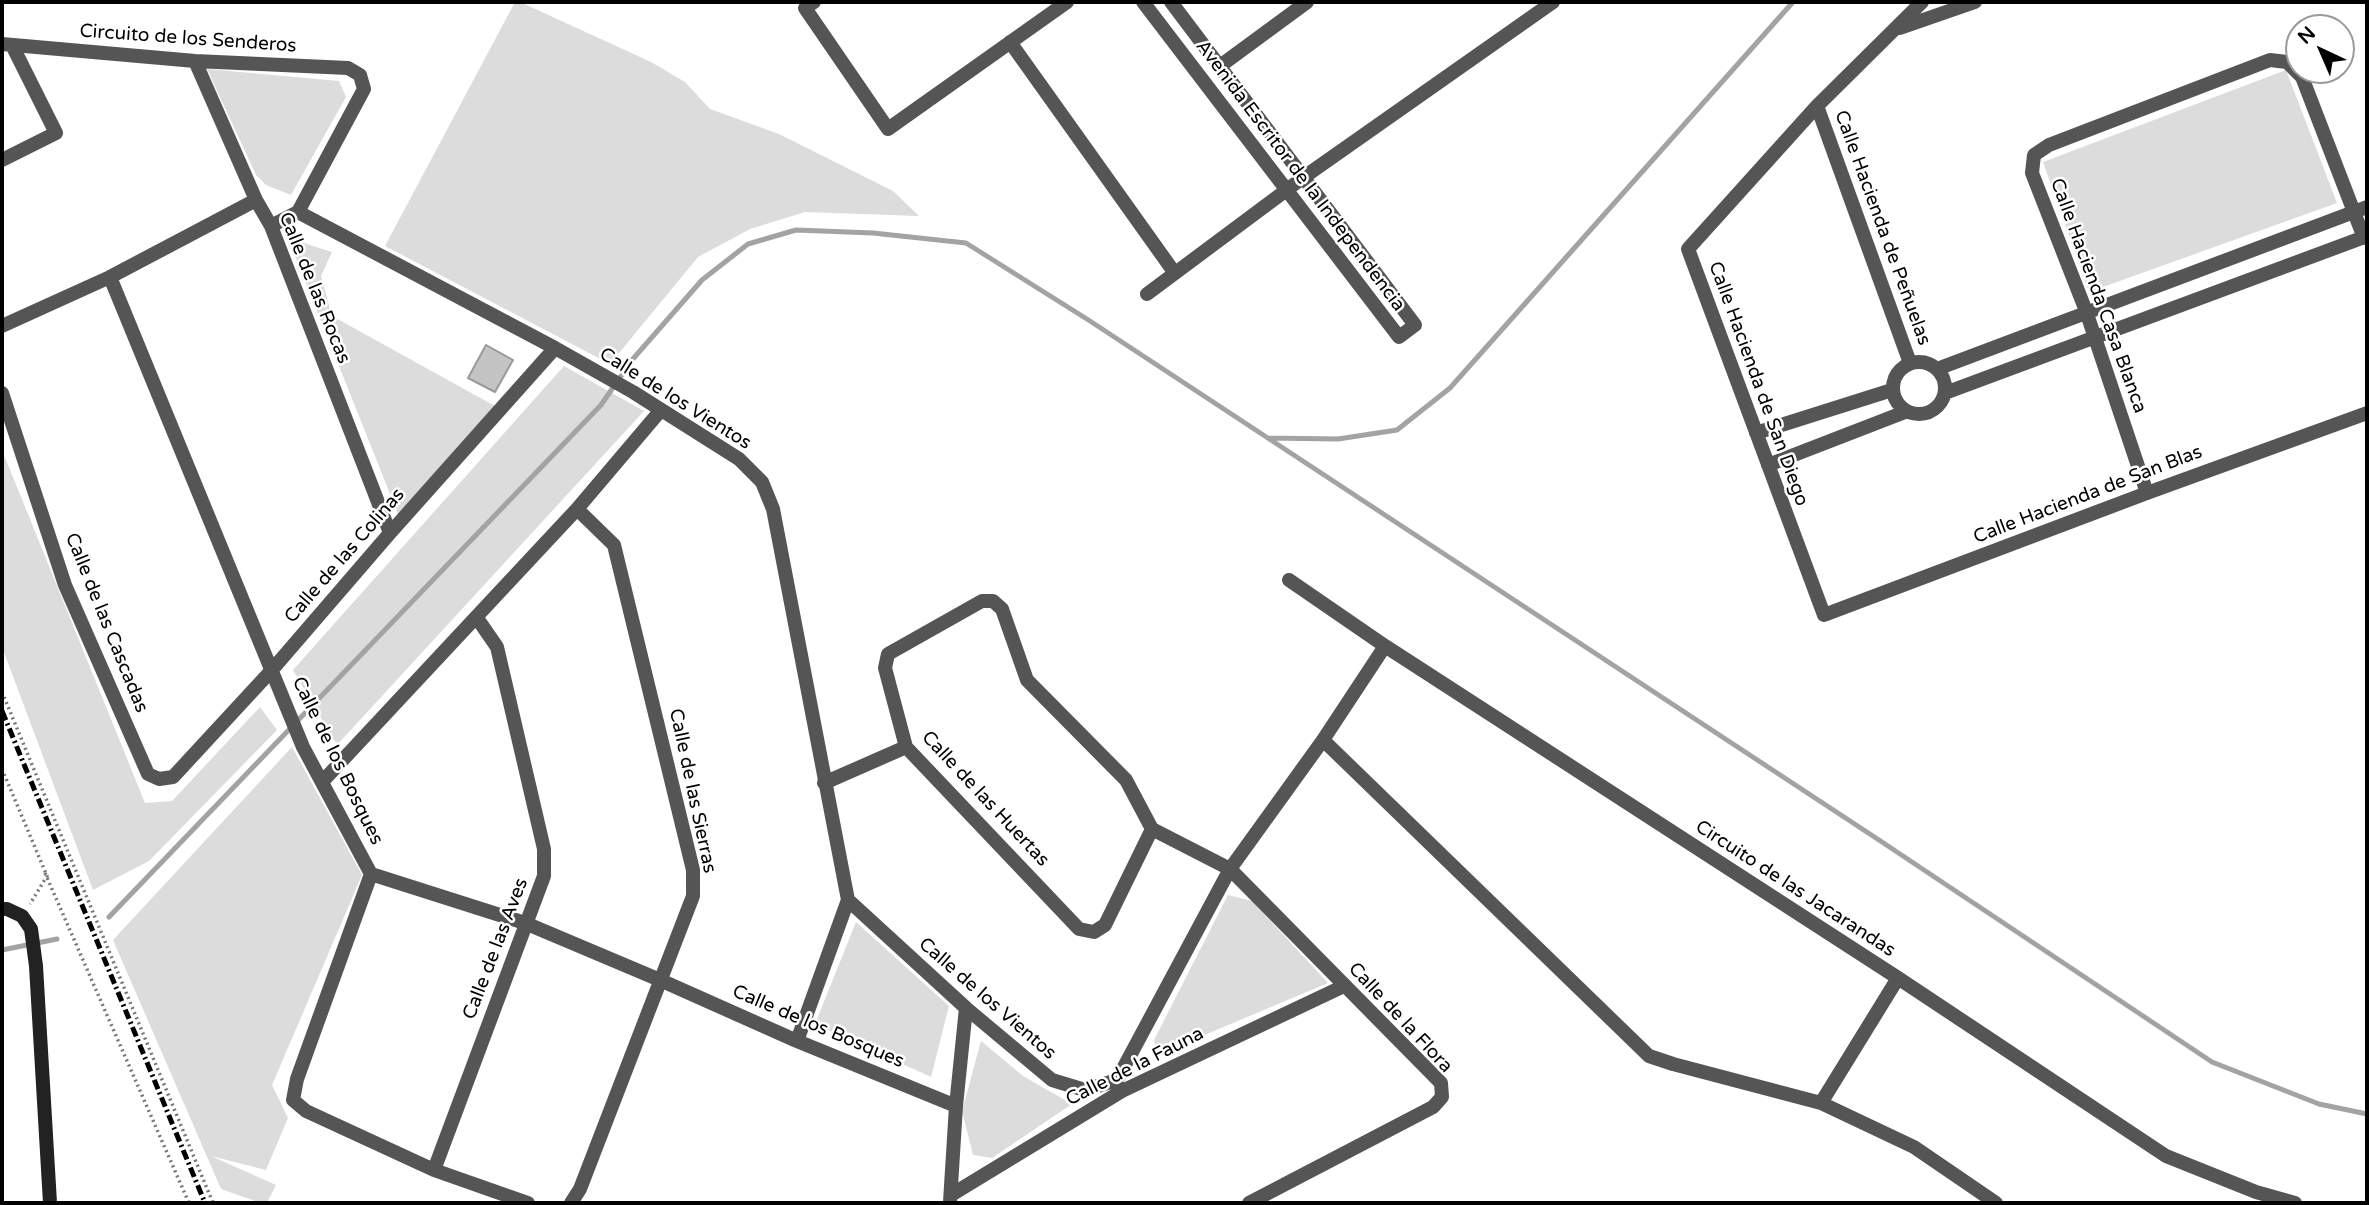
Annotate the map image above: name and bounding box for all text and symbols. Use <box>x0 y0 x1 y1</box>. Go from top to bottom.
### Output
north arrow <box>2285 14 2355 84</box>
street label: Circuito de los Senderos <box>79 20 297 58</box>
text: N <box>2294 22 2320 49</box>
street label: Avenida Escritor de la Independencia <box>1190 36 1410 316</box>
street label: Calle Hacienda de Peñuelas <box>1829 108 1935 348</box>
street label: Calle Hacienda Casa Blanca <box>2045 175 2151 417</box>
street label: Calle de las Rocas <box>273 209 355 367</box>
street label: Calle Hacienda de San Diego <box>1703 259 1813 509</box>
street label: Calle de los Vientos <box>595 343 755 455</box>
street label: Calle Hacienda de San Blas <box>1970 441 2206 549</box>
street label: Calle de las Colinas <box>280 484 410 628</box>
street label: Calle de las Cascadas <box>60 530 152 716</box>
street label: Calle de los Bosques <box>286 673 388 849</box>
street label: Calle de las Sierras <box>663 707 721 875</box>
street label: Calle de las Huertas <box>916 727 1054 871</box>
street label: Circuito de las Jacarandas <box>1691 816 1899 962</box>
street label: Calle de las Aves <box>459 875 533 1023</box>
street label: Calle de los Vientos <box>914 933 1060 1065</box>
street label: Calle de la Flora <box>1343 958 1457 1078</box>
street label: Calle de los Bosques <box>729 981 907 1073</box>
street label: Calle de la Fauna <box>1062 1022 1208 1112</box>

